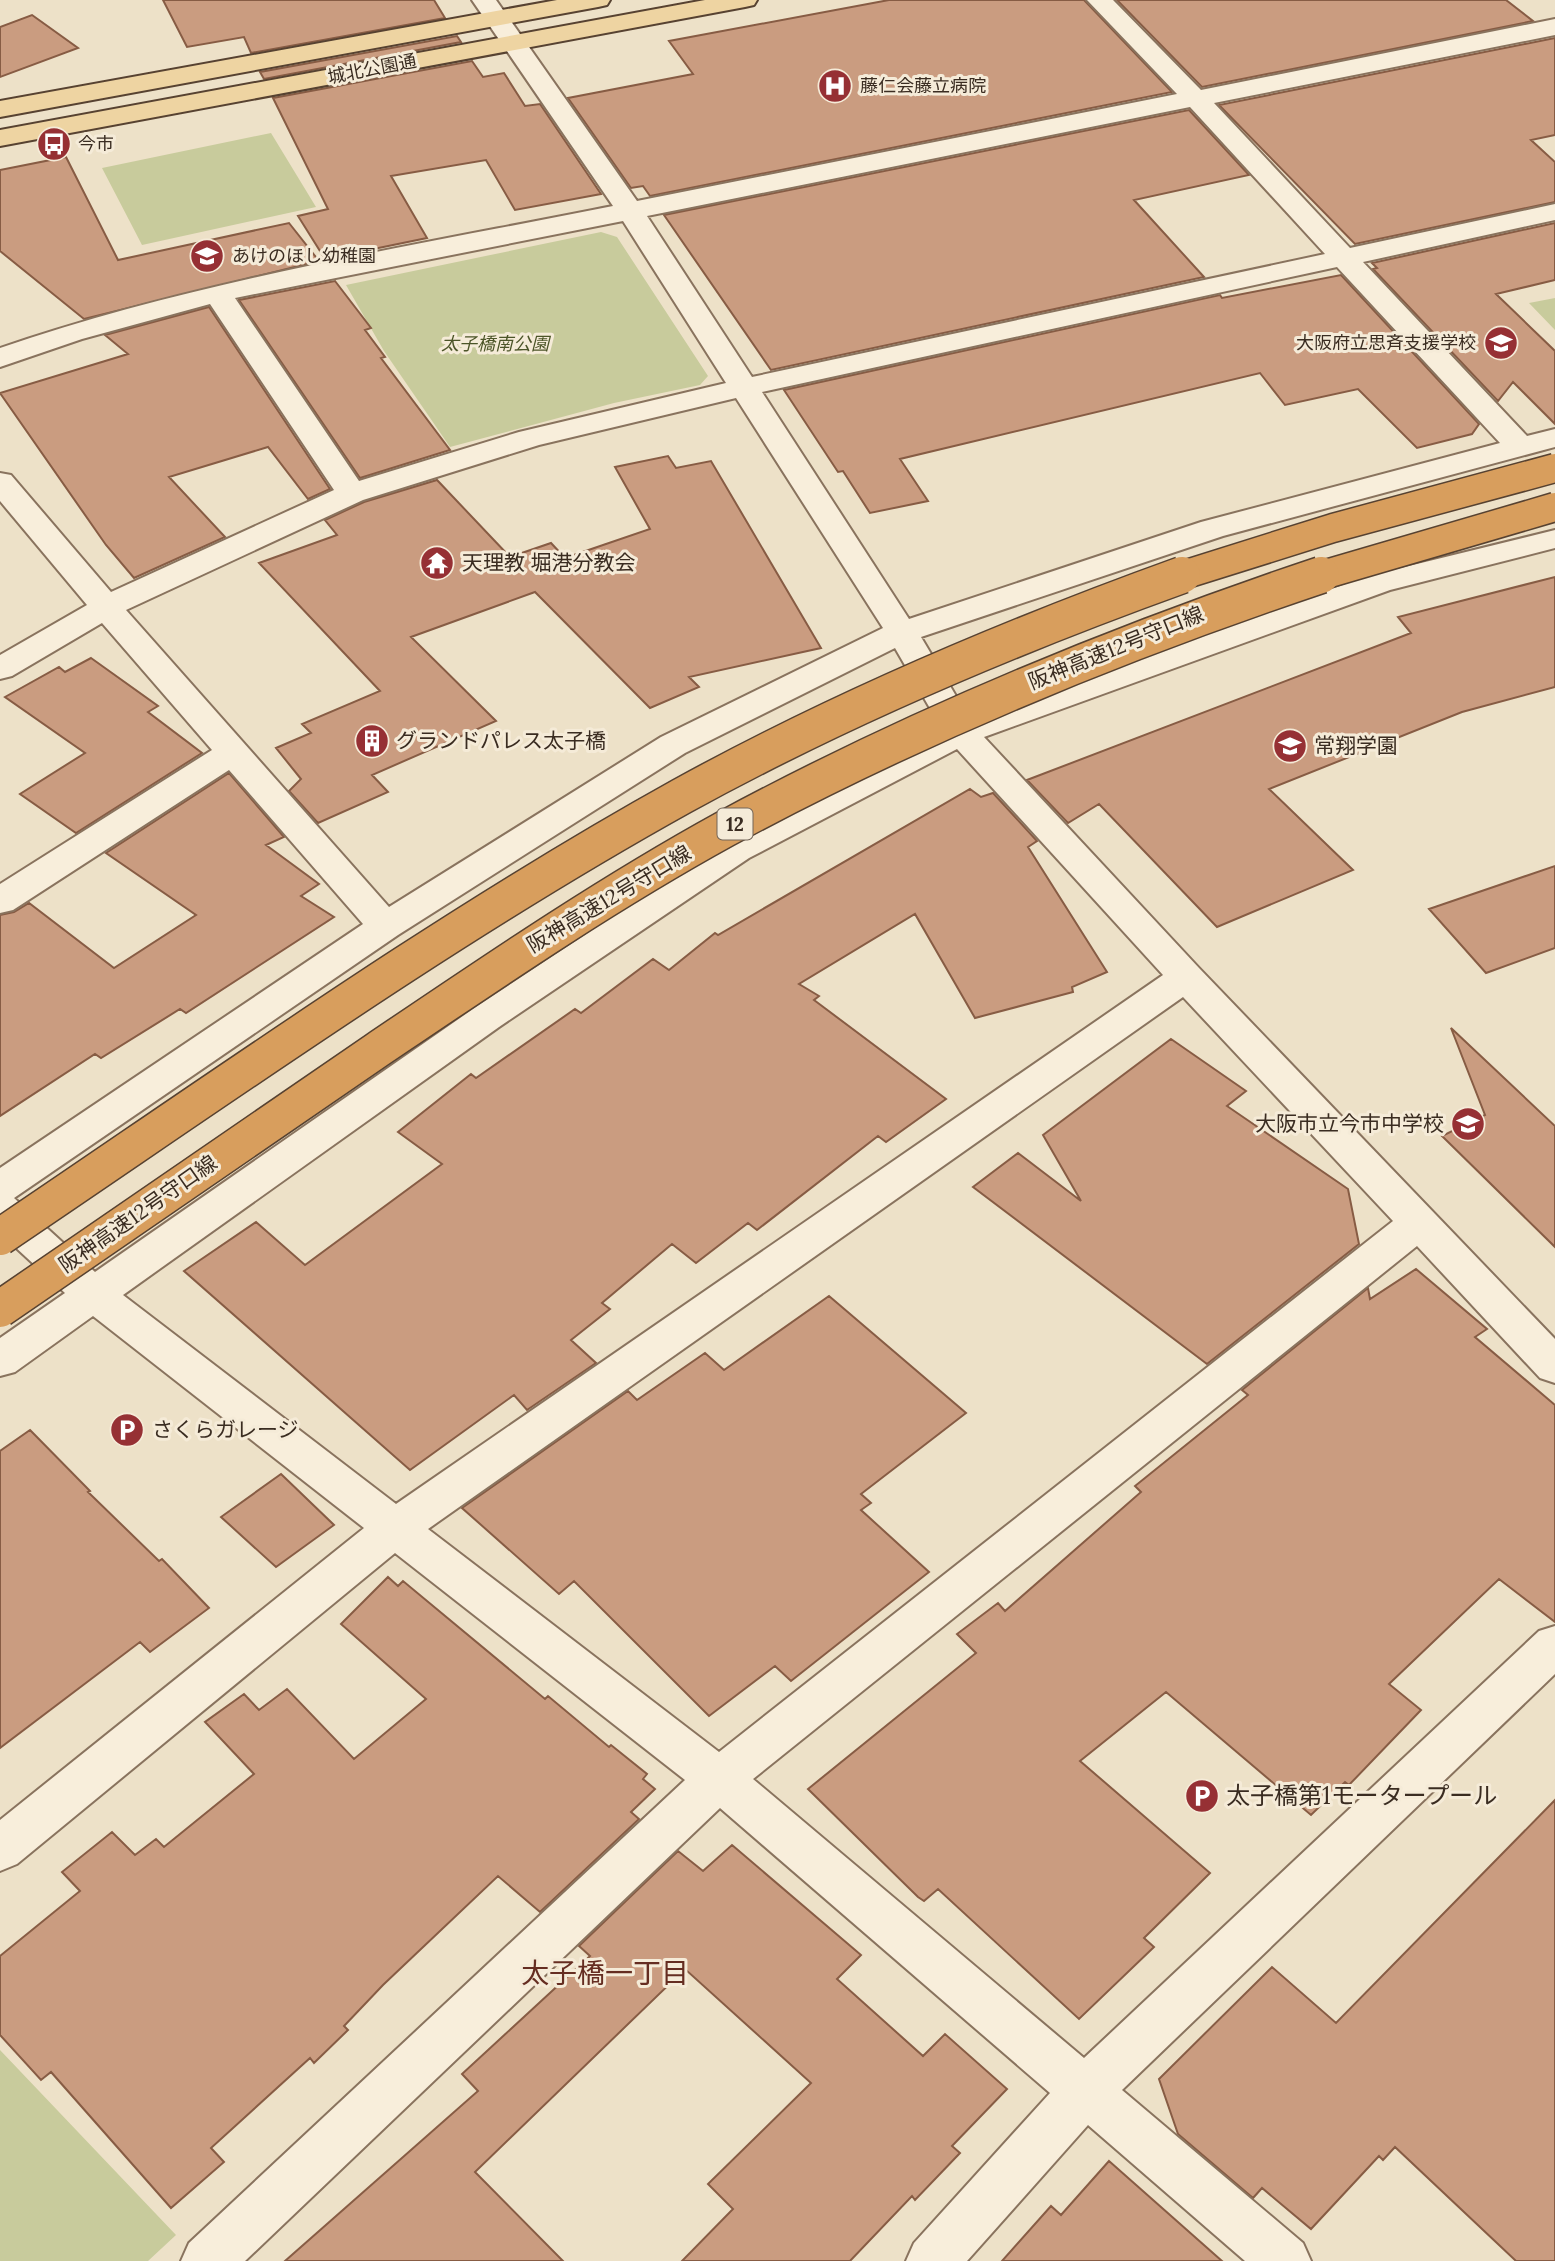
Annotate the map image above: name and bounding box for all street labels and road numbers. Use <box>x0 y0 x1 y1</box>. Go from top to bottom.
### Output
street label: 城北公園通 <box>326 49 418 88</box>
street label: 阪神高速12号守口線 <box>1024 600 1208 695</box>
road number: 12 <box>718 808 752 839</box>
street label: 阪神高速12号守口線 <box>522 839 696 958</box>
street label: 阪神高速12号守口線 <box>53 1149 222 1278</box>

